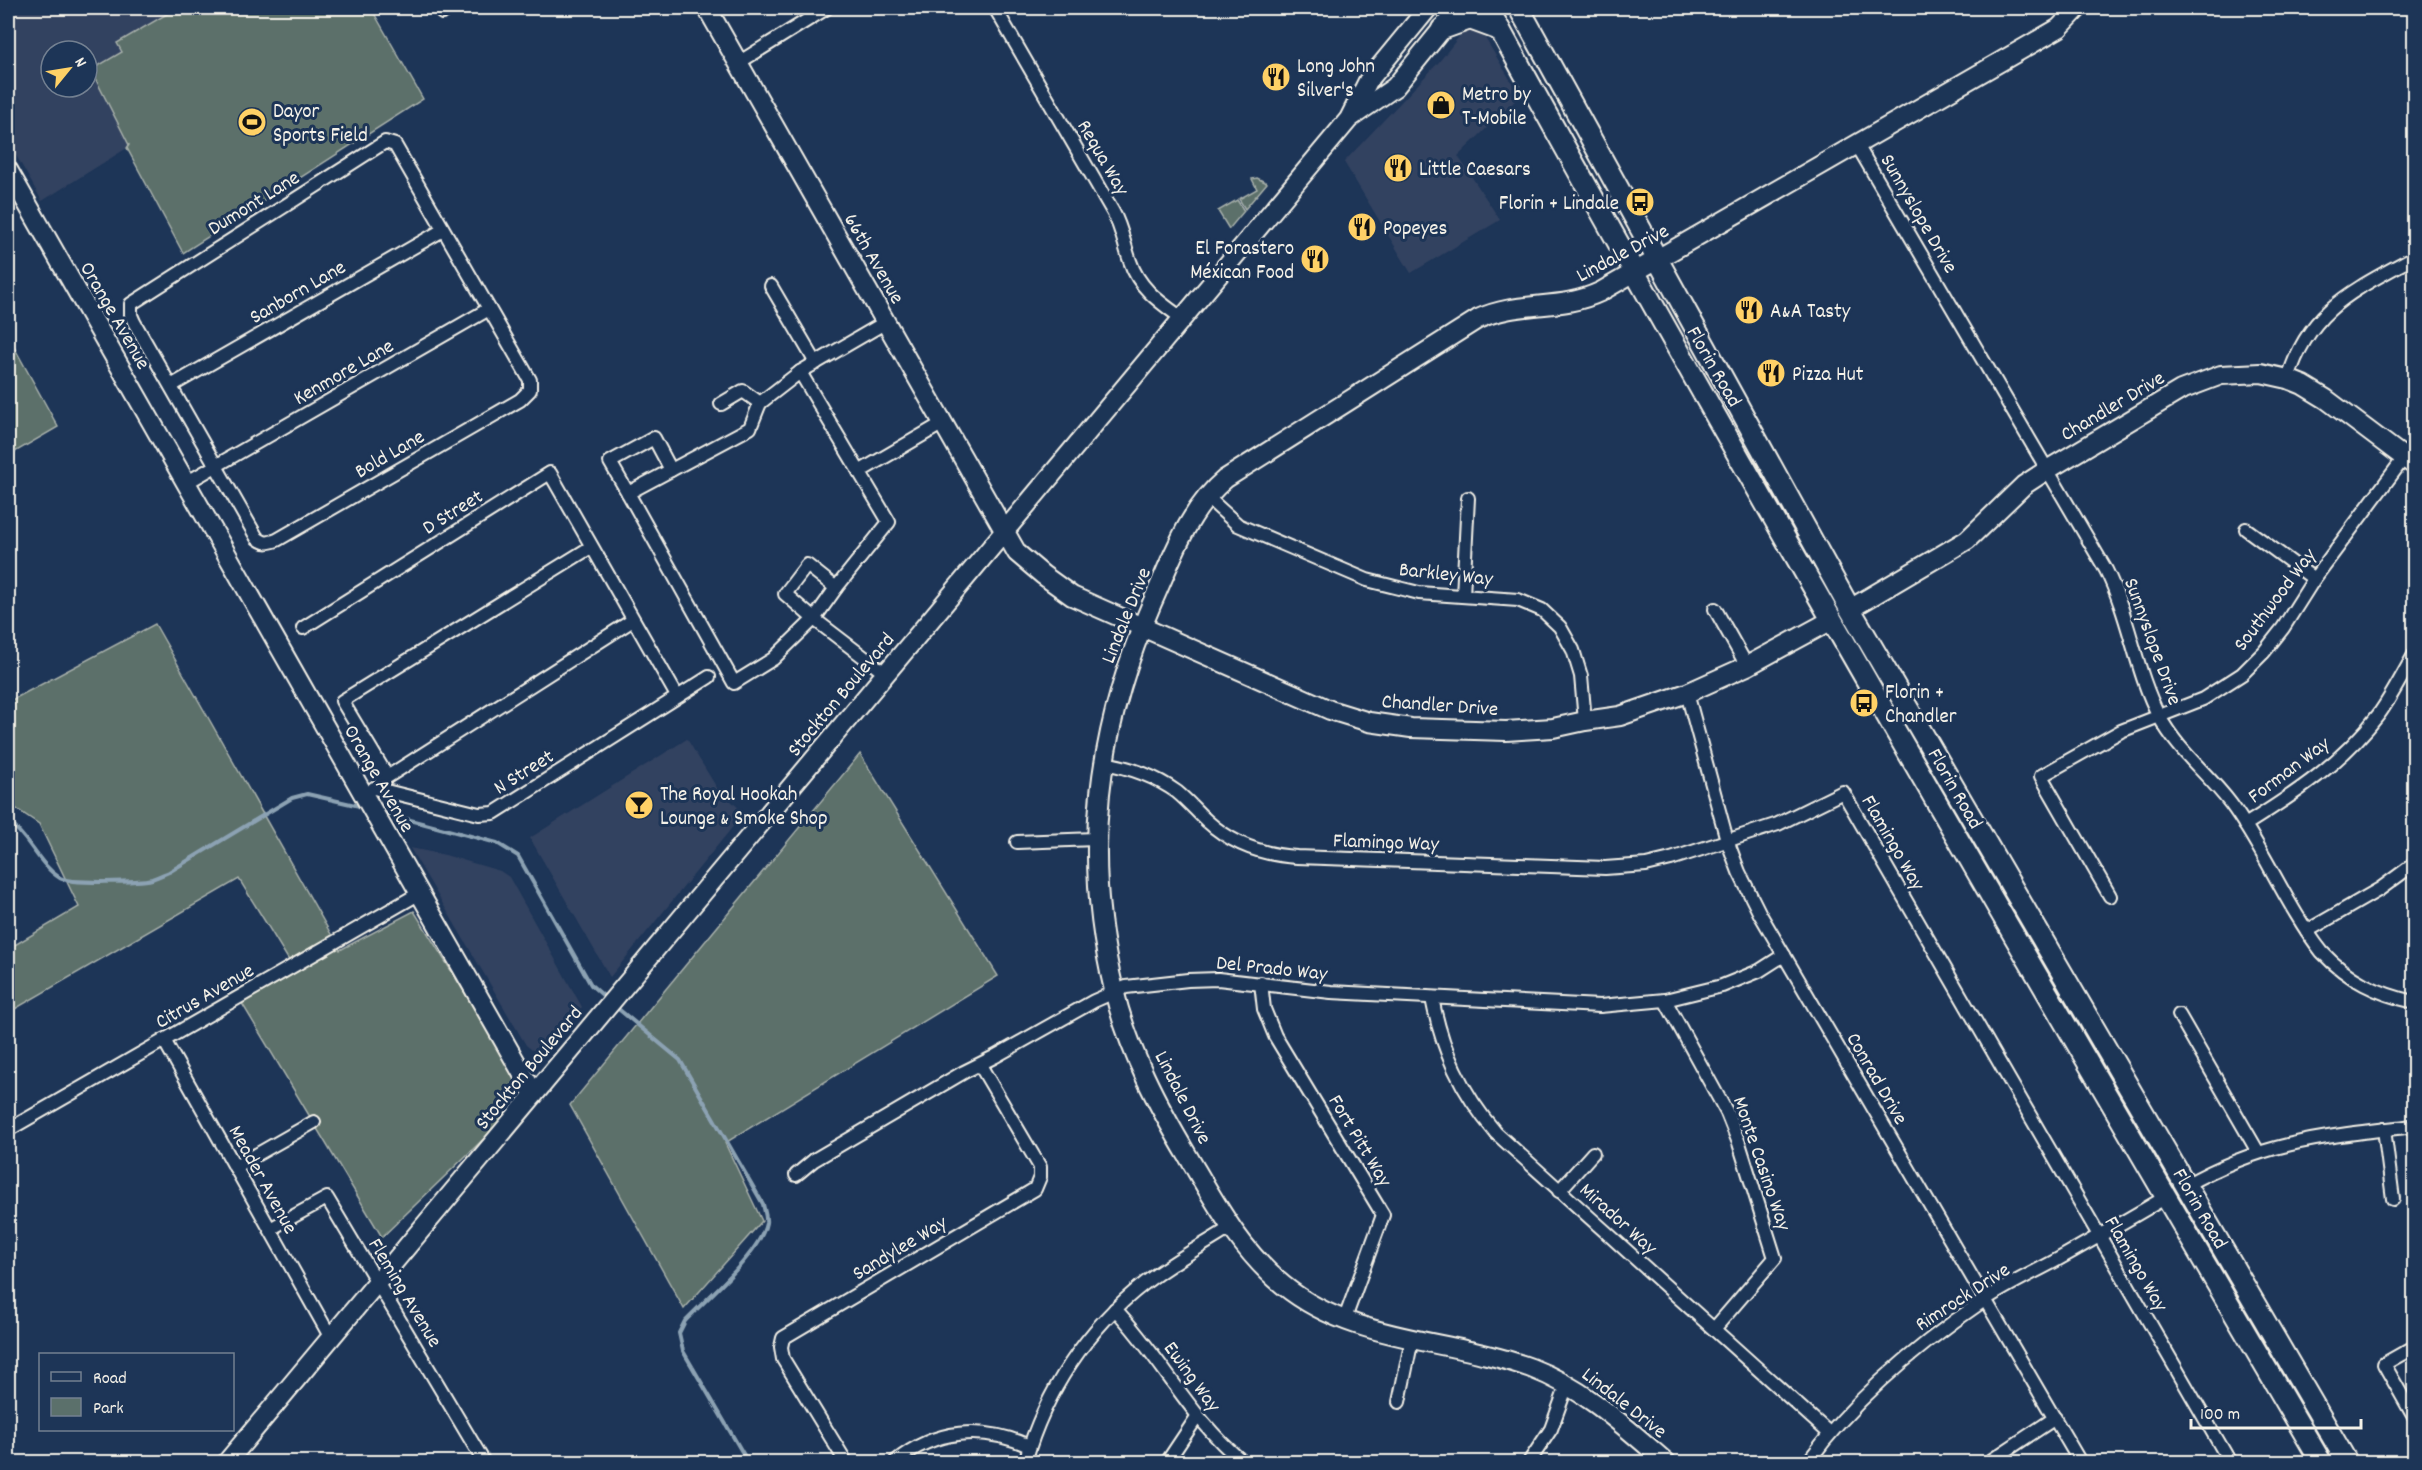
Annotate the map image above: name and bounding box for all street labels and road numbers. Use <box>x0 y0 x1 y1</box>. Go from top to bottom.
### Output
street label: Requa Way <box>1068 115 1135 202</box>
street label: Sunnyslope Drive <box>1871 149 1964 280</box>
street label: Dumont Lane <box>203 164 306 245</box>
street label: 66th Avenue <box>834 209 910 310</box>
street label: Lindale Drive <box>1572 218 1675 292</box>
street label: Sanborn Lane <box>245 254 352 333</box>
street label: Orange Avenue <box>70 257 156 376</box>
street label: Florin Road <box>1677 321 1748 414</box>
street label: Kenmore Lane <box>289 333 400 414</box>
street label: Chandler Drive <box>2056 365 2171 450</box>
street label: Bold Lane <box>350 424 431 488</box>
street label: D Street <box>417 483 490 544</box>
street label: Southwood Way <box>2228 543 2325 659</box>
street label: Barkley Way <box>1397 556 1495 596</box>
street label: Lindale Drive <box>1095 564 1161 669</box>
street label: Sunnyslope Drive <box>2114 574 2188 710</box>
street label: Stockton Boulevard <box>781 627 903 765</box>
street label: Chandler Drive <box>1381 688 1499 726</box>
street label: Orange Avenue <box>334 720 420 839</box>
street label: Forman Way <box>2243 730 2337 812</box>
street label: N Street <box>489 743 561 804</box>
street label: Florin Road <box>1918 743 1989 836</box>
street label: Flamingo Way <box>1852 790 1931 897</box>
street label: Flamingo Way <box>1332 827 1440 861</box>
street label: Del Prado Way <box>1215 949 1329 991</box>
street label: Citrus Avenue <box>150 957 261 1038</box>
street label: Stockton Boulevard <box>469 1000 591 1138</box>
street label: Conrad Drive <box>1837 1028 1914 1131</box>
street label: Lindale Drive <box>1145 1046 1218 1150</box>
street label: Fort Pitt Way <box>1319 1090 1398 1194</box>
street label: Monte Casino Way <box>1723 1093 1797 1236</box>
street label: Meader Avenue <box>219 1120 304 1240</box>
street label: Florin Road <box>2163 1163 2234 1256</box>
street label: Mirador Way <box>1571 1177 1663 1264</box>
street label: Sandylee Way <box>847 1209 954 1290</box>
street label: Flamingo Way <box>2095 1211 2174 1318</box>
street label: Fleming Avenue <box>359 1233 448 1354</box>
street label: Rimrock Drive <box>1910 1257 2017 1340</box>
street label: Ewing Way <box>1155 1336 1227 1420</box>
street label: Lindale Drive <box>1574 1361 1672 1447</box>

